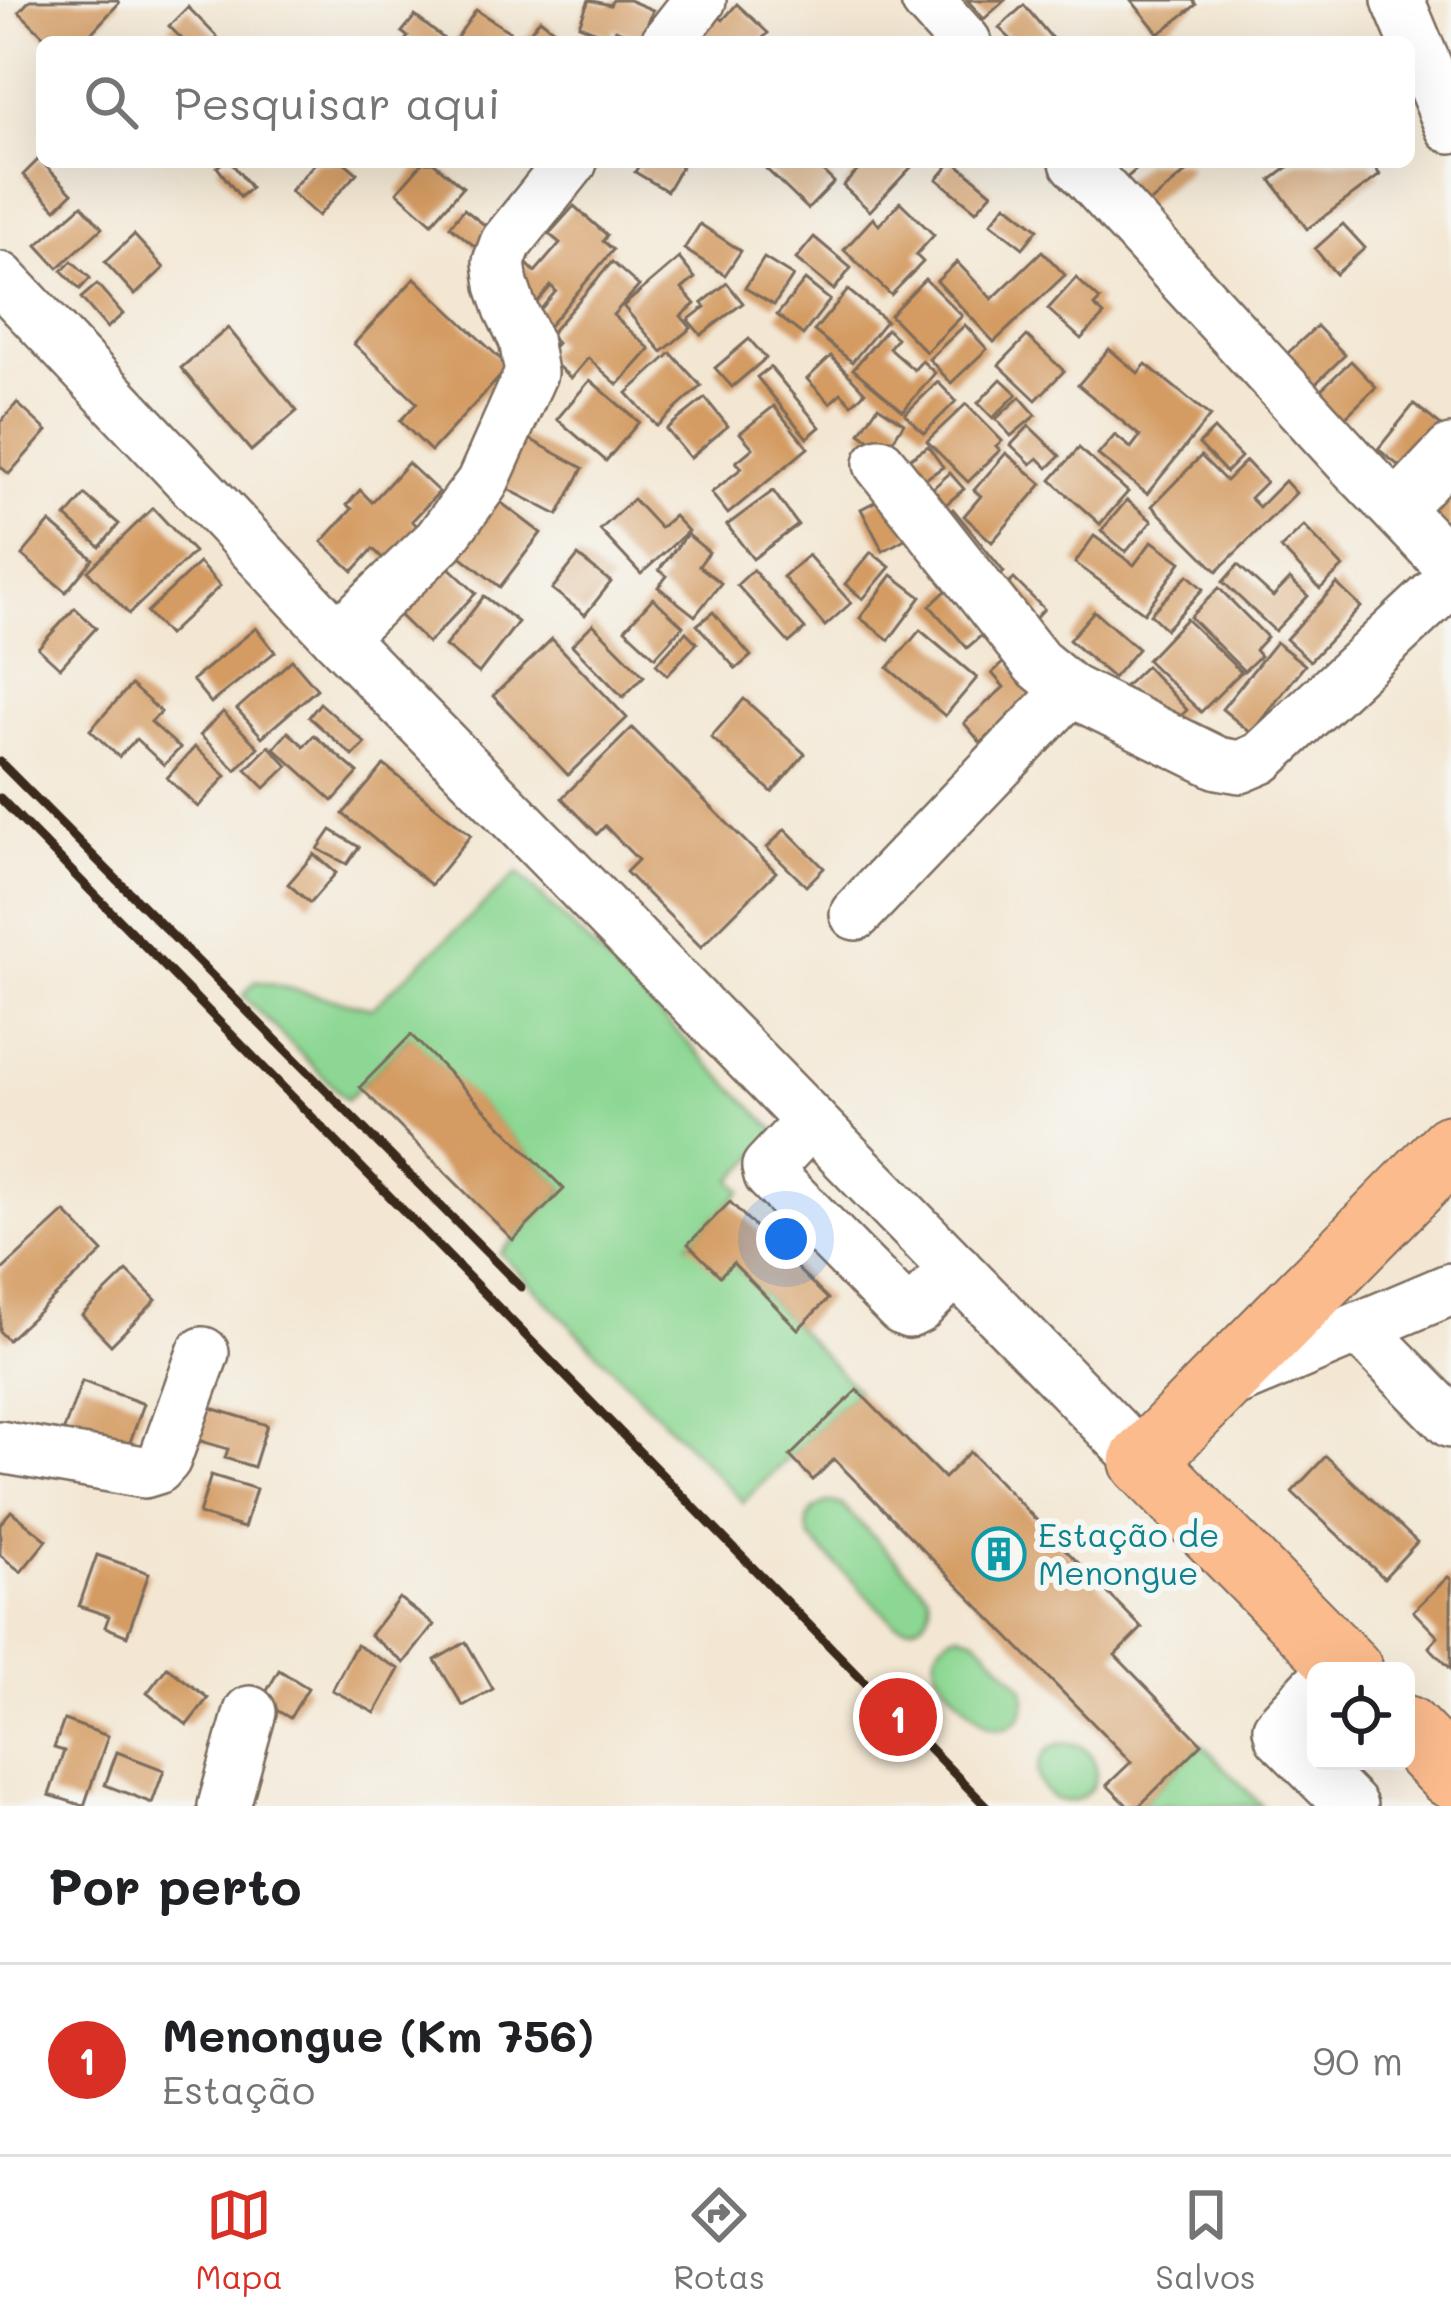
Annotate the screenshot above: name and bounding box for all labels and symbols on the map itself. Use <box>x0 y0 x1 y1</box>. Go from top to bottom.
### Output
your location <box>756 1209 816 1269</box>
place label: Estação de Menongue <box>1038 1512 1219 1593</box>
building icon: Estação de Menongue <box>971 1526 1027 1582</box>
pin: 1 <box>859 1672 937 1762</box>

